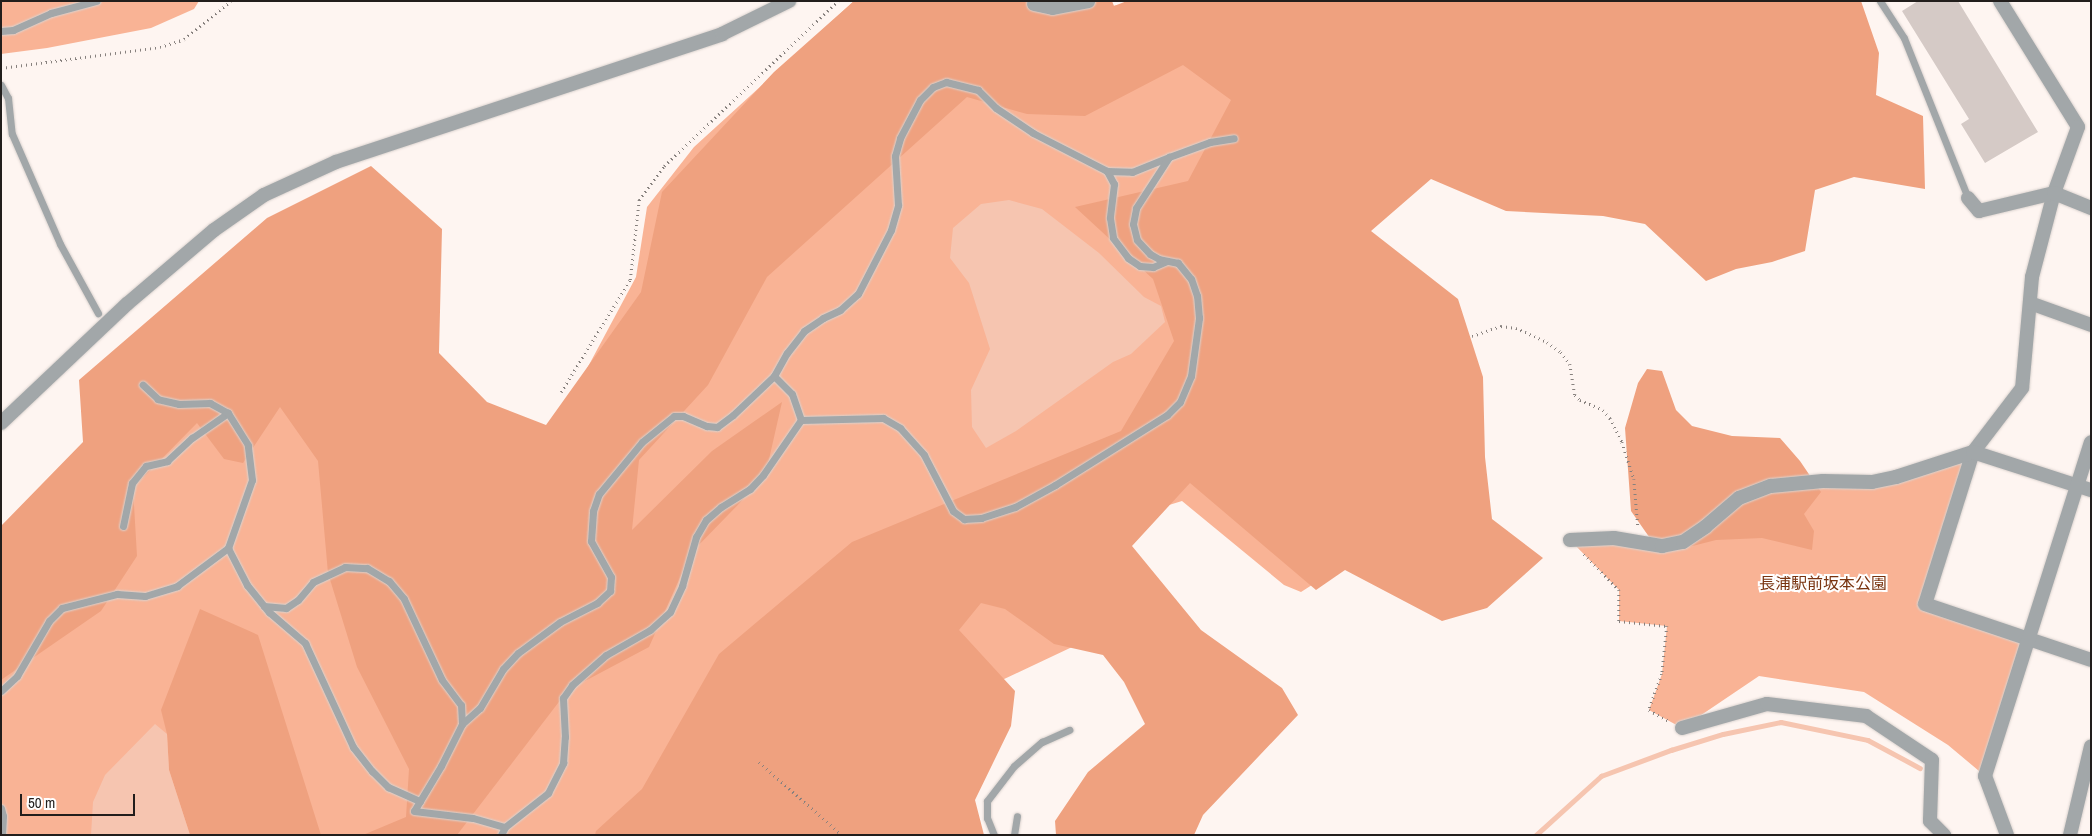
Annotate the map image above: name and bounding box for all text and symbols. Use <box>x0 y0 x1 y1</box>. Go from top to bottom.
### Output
park label: 長浦駅前坂本公園 <box>1759 573 1887 593</box>
scale bar <box>22 784 138 816</box>
text: 50 m <box>28 792 55 813</box>

